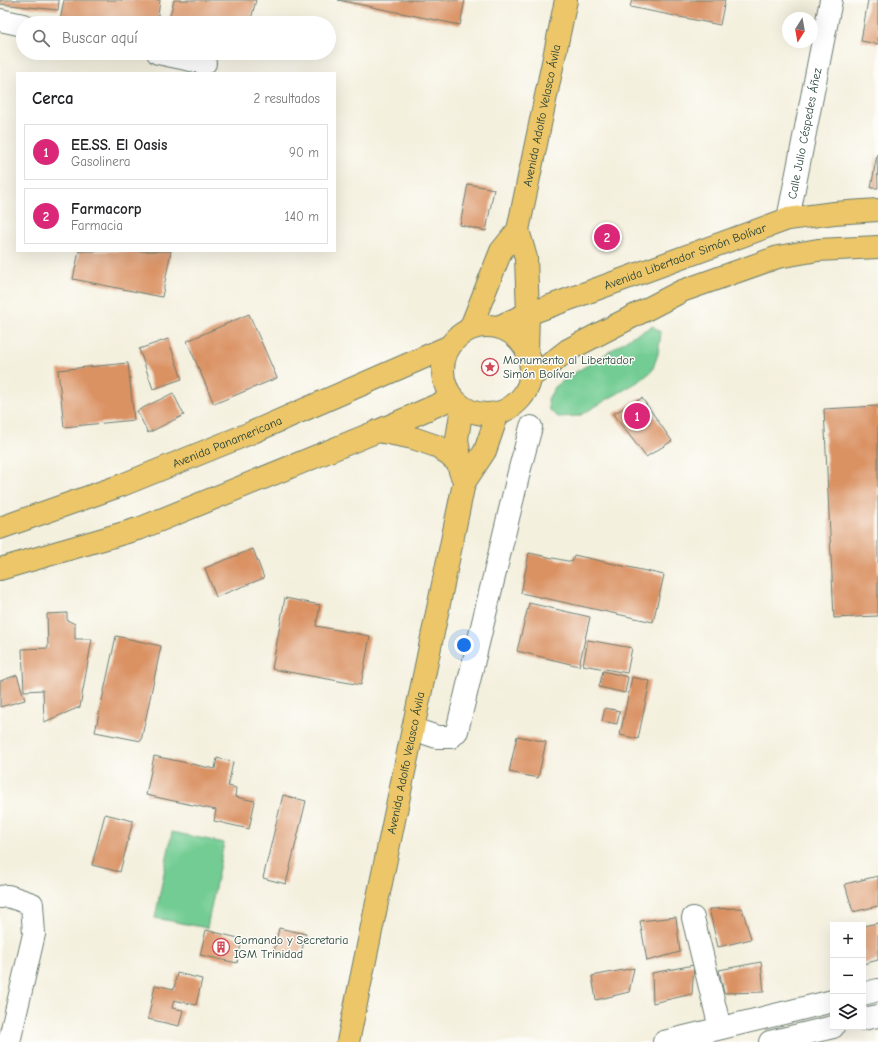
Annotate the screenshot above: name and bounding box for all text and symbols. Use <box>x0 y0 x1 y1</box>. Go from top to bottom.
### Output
north arrow <box>782 12 818 48</box>
search box <box>16 16 336 60</box>
icon: search <box>30 27 52 49</box>
text: Buscar aquí <box>62 29 138 47</box>
street label: Avenida Adolfo Velasco Ávila <box>520 43 564 188</box>
street label: Calle Julio Céspedes Áñez <box>785 66 825 200</box>
text: Cerca <box>32 89 74 108</box>
text: 2 resultados <box>253 91 320 106</box>
text: EE.SS. El Oasis <box>71 136 167 154</box>
text: 1 <box>43 145 49 160</box>
text: 90 m <box>289 145 319 160</box>
text: Gasolinera <box>71 154 130 169</box>
text: Farmacorp <box>71 200 142 218</box>
text: 2 <box>43 209 49 224</box>
text: 140 m <box>285 209 319 224</box>
text: Farmacia <box>71 218 123 233</box>
street label: Avenida Libertador Simón Bolívar <box>602 220 768 293</box>
pin: 2 <box>594 222 620 252</box>
place label: Monumento al Libertador Simón Bolívar <box>503 353 634 381</box>
place icon: Monumento al Libertador Simón Bolívar <box>480 357 500 377</box>
pin: 1 <box>624 401 650 431</box>
street label: Avenida Panamericana <box>170 413 284 471</box>
your location <box>454 635 474 655</box>
street label: Avenida Adolfo Velasco Ávila <box>384 691 427 835</box>
map controls <box>830 922 866 1030</box>
button: + <box>830 922 866 958</box>
place label: Comando y Secretaria IGM Trinidad <box>234 933 348 961</box>
building icon: Comando y Secretaria IGM Trinidad <box>211 937 231 957</box>
button: − <box>830 958 866 994</box>
button: layers <box>830 994 866 1030</box>

